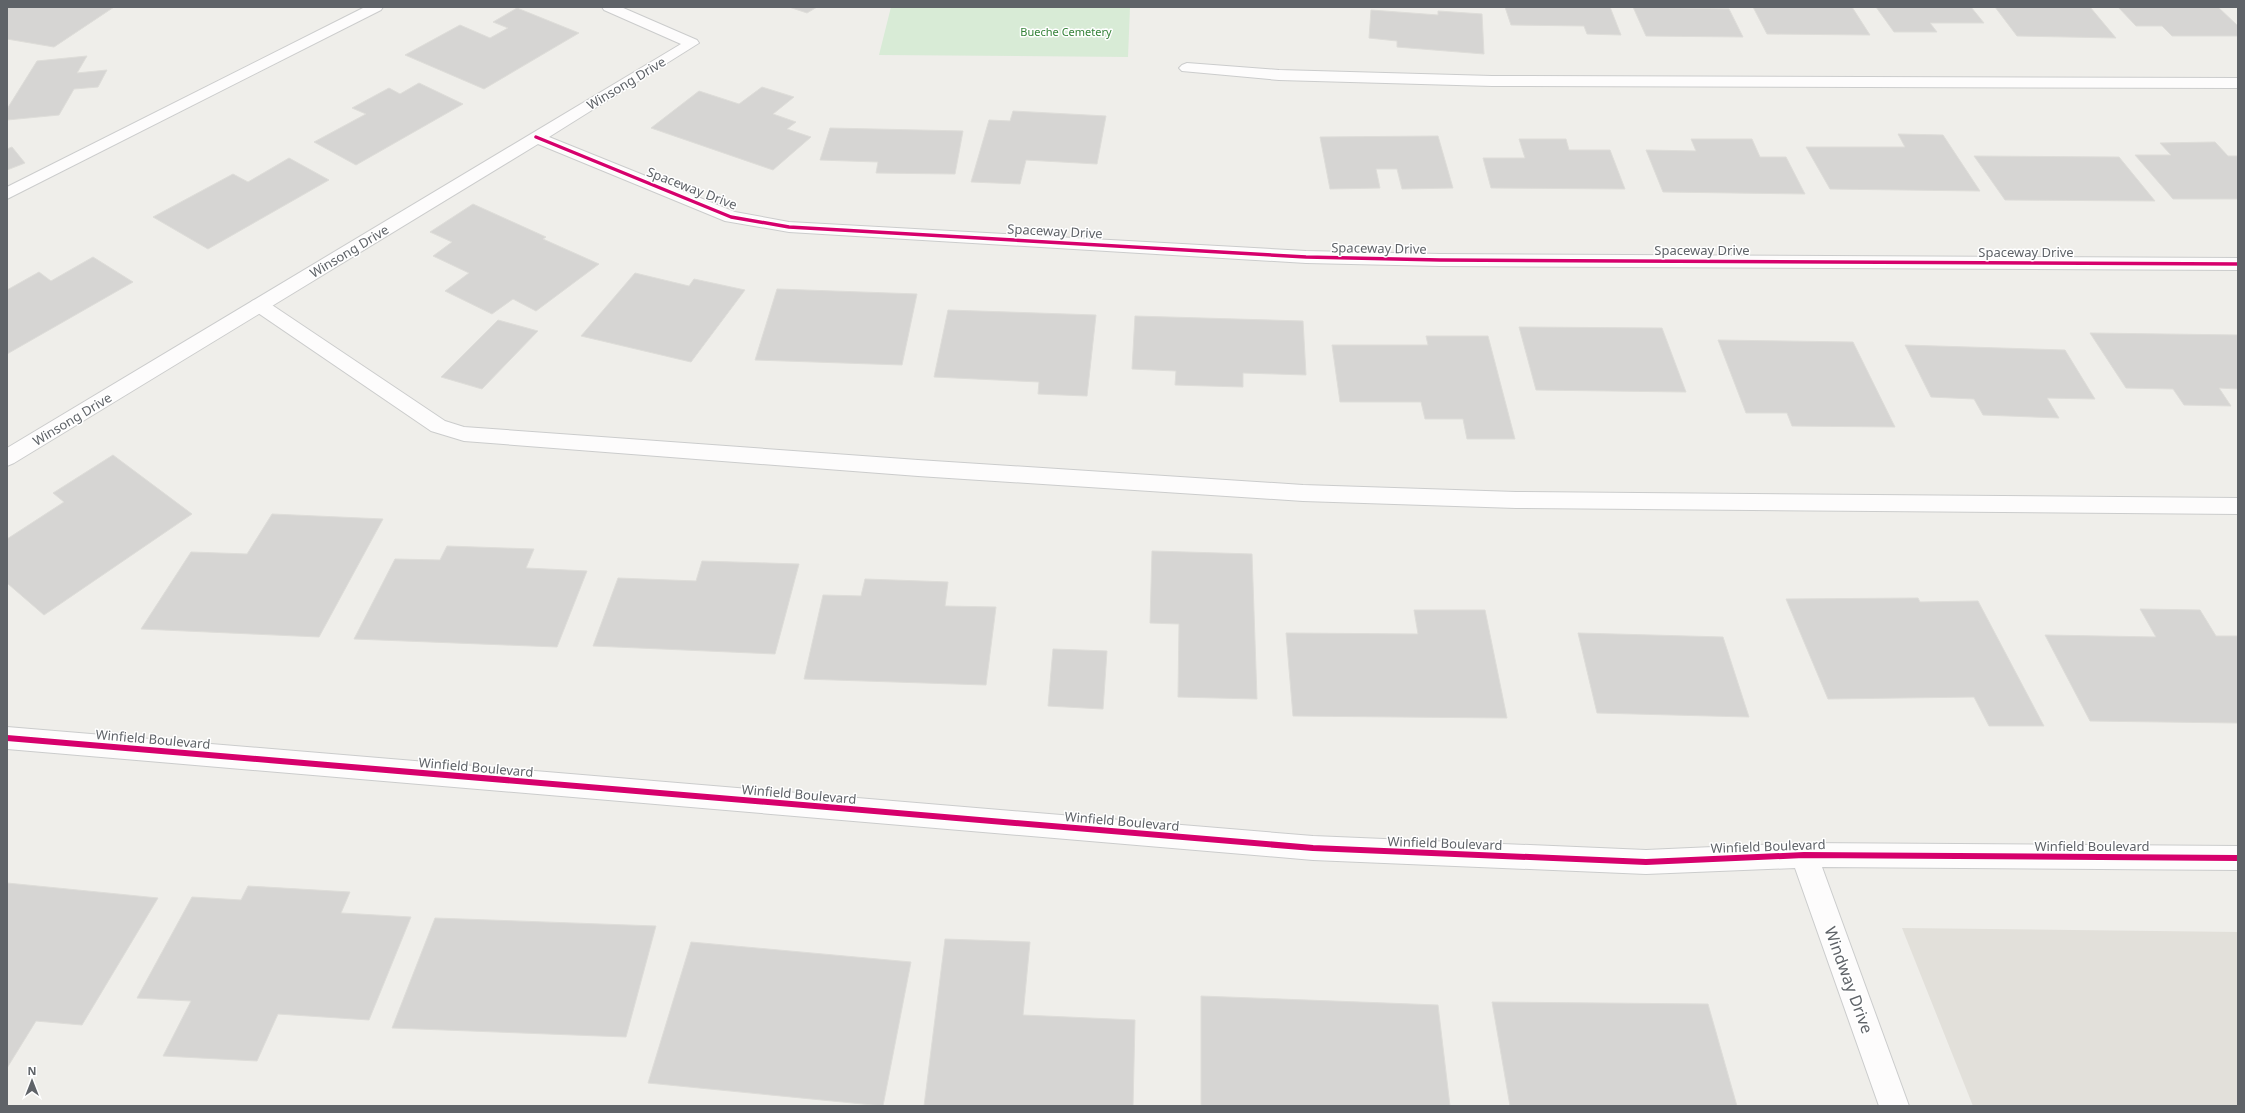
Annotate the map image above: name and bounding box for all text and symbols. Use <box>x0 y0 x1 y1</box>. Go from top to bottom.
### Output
park label: Bueche Cemetery <box>1020 24 1112 39</box>
street label: Winsong Drive <box>583 52 669 114</box>
street label: Spaceway Drive <box>644 162 740 214</box>
street label: Winsong Drive <box>306 220 392 282</box>
street label: Spaceway Drive <box>1007 220 1103 242</box>
street label: Spaceway Drive <box>1331 238 1427 258</box>
street label: Spaceway Drive <box>1654 241 1750 259</box>
street label: Spaceway Drive <box>1978 243 2074 261</box>
street label: Winsong Drive <box>29 388 115 450</box>
street label: Winfield Boulevard <box>95 725 211 753</box>
street label: Winfield Boulevard <box>418 753 534 781</box>
street label: Winfield Boulevard <box>741 780 857 808</box>
street label: Winfield Boulevard <box>1064 807 1180 835</box>
street label: Winfield Boulevard <box>1387 832 1503 854</box>
street label: Winfield Boulevard <box>1710 835 1826 857</box>
street label: Winfield Boulevard <box>2034 837 2150 855</box>
street label: Windway Drive <box>1819 924 1879 1036</box>
north arrow <box>12 1061 52 1101</box>
text: N <box>28 1063 36 1078</box>

